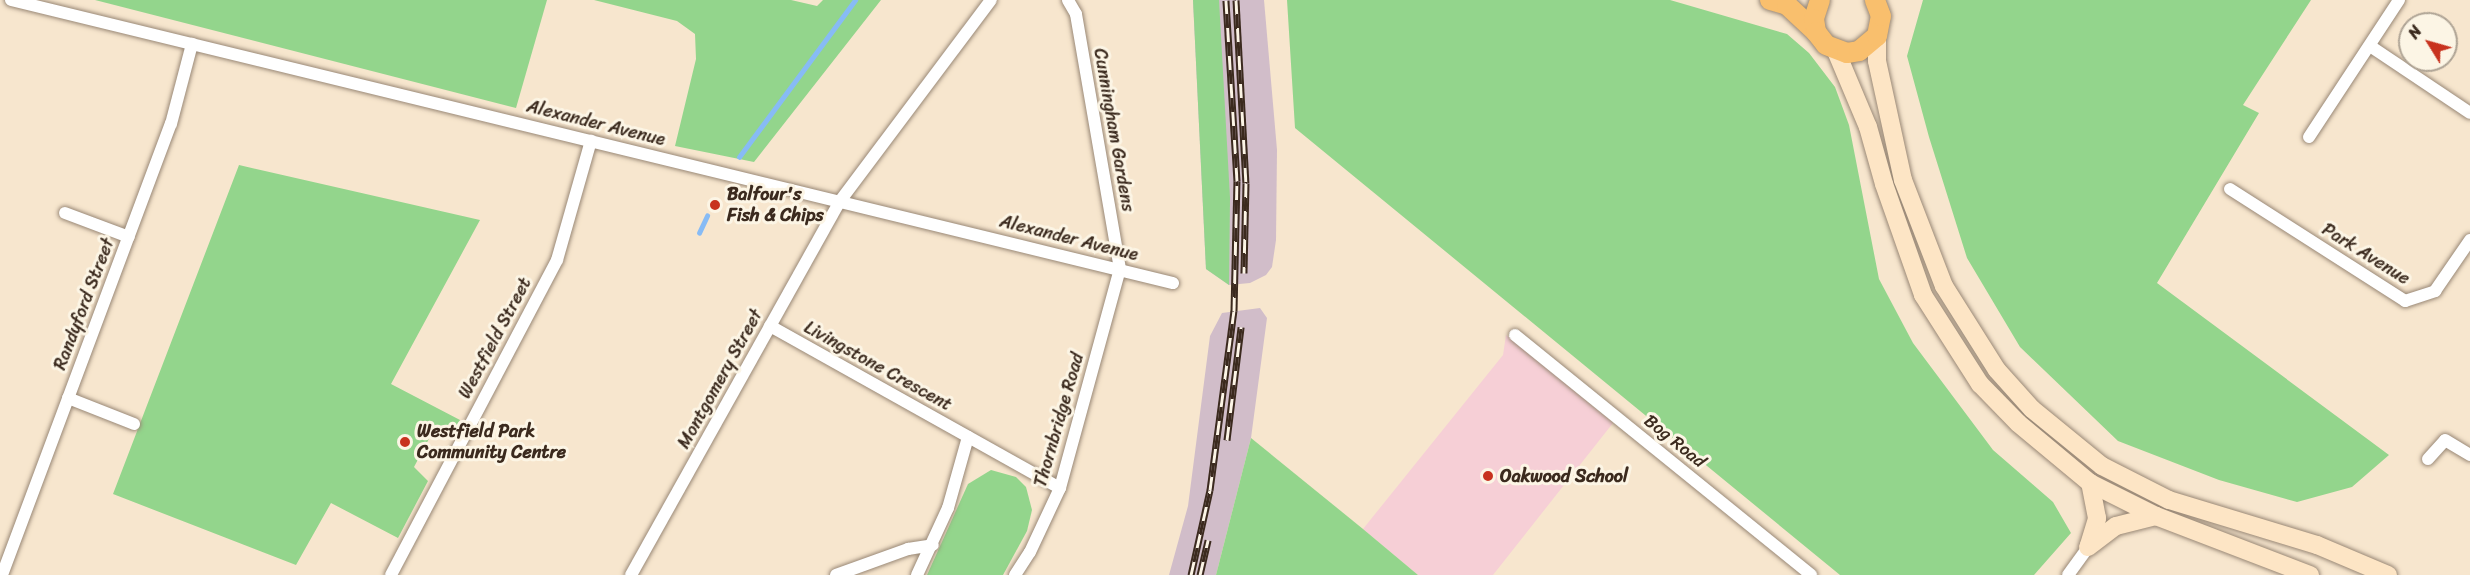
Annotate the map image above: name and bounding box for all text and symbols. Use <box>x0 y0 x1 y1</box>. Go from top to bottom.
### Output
north arrow <box>2398 12 2458 72</box>
text: N <box>2400 19 2430 45</box>
street label: Cunningham Gardens <box>1089 47 1139 213</box>
street label: Alexander Avenue <box>525 95 667 151</box>
place label: Balfour's Fish & Chips <box>727 184 823 226</box>
marker: Balfour's Fish & Chips <box>708 198 722 212</box>
street label: Alexander Avenue <box>998 210 1140 266</box>
street label: Park Avenue <box>2318 219 2414 289</box>
street label: Randyford Street <box>49 235 119 373</box>
street label: Westfield Street <box>454 274 536 402</box>
street label: Montgomery Street <box>673 306 767 452</box>
street label: Livingstone Crescent <box>800 316 956 416</box>
street label: Thornbridge Road <box>1030 350 1088 490</box>
street label: Bog Road <box>1640 410 1710 472</box>
place label: Westfield Park Community Centre <box>417 421 566 464</box>
marker: Westfield Park Community Centre <box>398 435 412 449</box>
place label: Oakwood School <box>1500 465 1628 487</box>
marker: Oakwood School <box>1481 469 1495 483</box>

